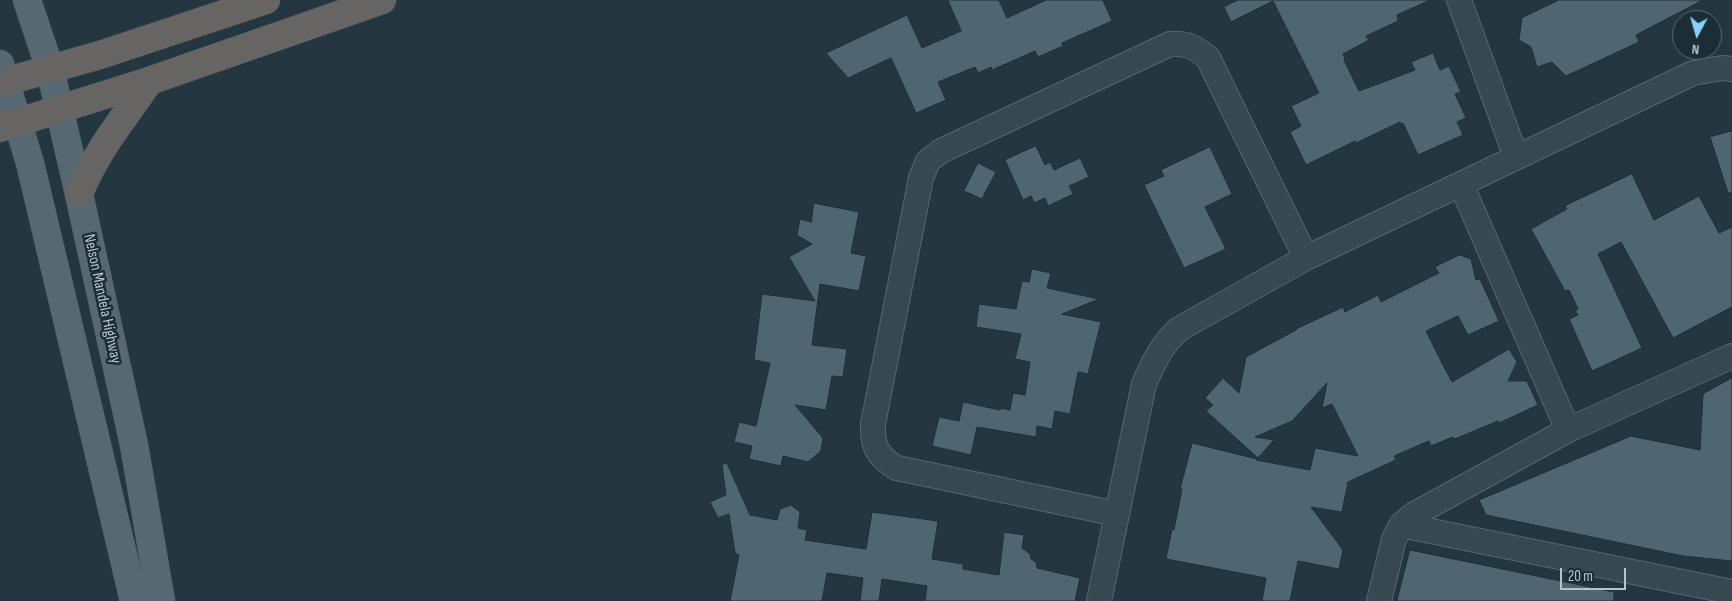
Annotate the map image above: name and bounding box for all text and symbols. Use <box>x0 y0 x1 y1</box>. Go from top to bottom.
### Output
north arrow <box>1672 10 1722 60</box>
text: N <box>1691 41 1700 58</box>
street label: Nelson Mandela Highway <box>79 232 125 366</box>
scale bar <box>1562 558 1628 590</box>
text: 20 m <box>1568 567 1593 586</box>

